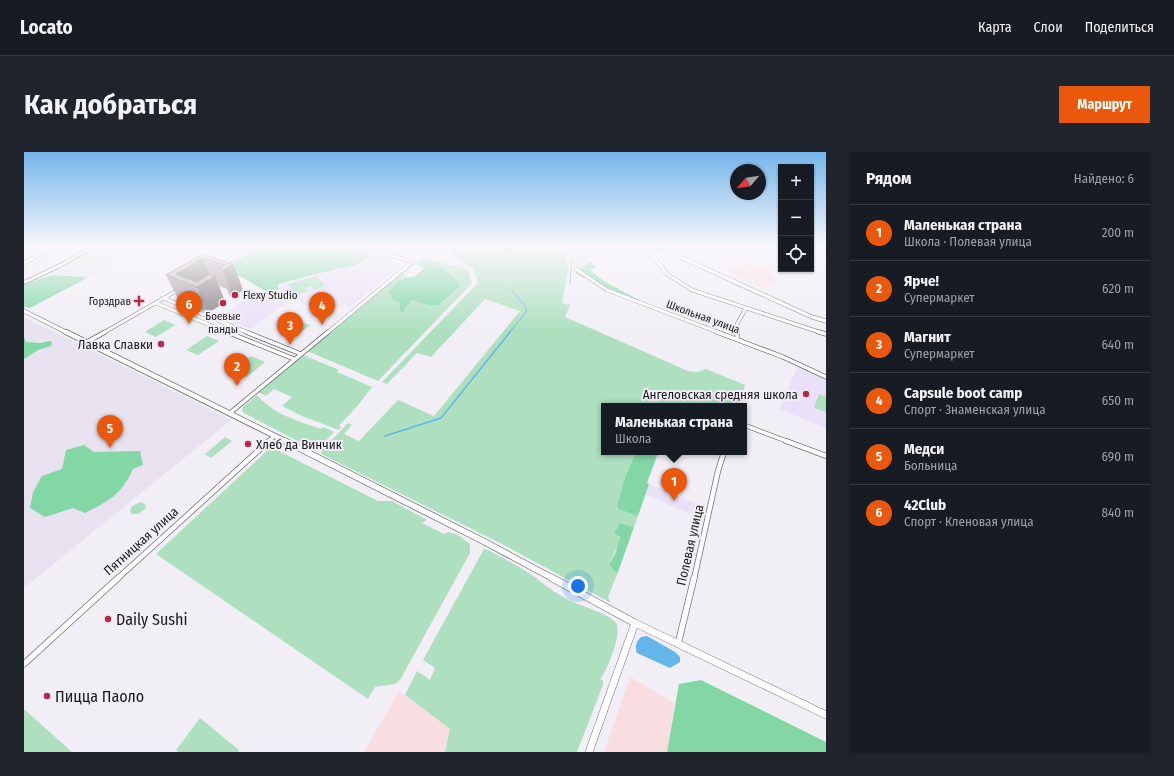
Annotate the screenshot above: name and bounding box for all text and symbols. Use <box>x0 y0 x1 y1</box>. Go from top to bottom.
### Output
text: Locato <box>20 16 73 39</box>
text: Карта <box>978 19 1012 36</box>
text: Слои <box>1034 19 1063 36</box>
text: Поделиться <box>1085 19 1154 36</box>
button: Маршрут <box>1059 86 1150 123</box>
text: Как добраться <box>24 88 197 121</box>
north arrow <box>730 164 766 200</box>
map controls <box>778 164 814 272</box>
button: + <box>778 164 814 200</box>
text: Рядом <box>866 168 911 189</box>
text: Найдено: 6 <box>1074 171 1134 186</box>
button: − <box>778 200 814 236</box>
text: Маленькая страна <box>904 216 1022 234</box>
text: 1 <box>876 225 882 240</box>
text: 200 m <box>1102 225 1134 240</box>
text: Школа · Полевая улица <box>904 234 1032 249</box>
button: locate <box>778 236 814 272</box>
text: Ярче! <box>904 272 939 290</box>
text: 2 <box>876 281 882 296</box>
text: 620 m <box>1102 281 1134 296</box>
place label: Flexy Studio <box>243 289 298 302</box>
marker: Flexy Studio <box>230 290 240 300</box>
text: Супермаркет <box>904 290 975 305</box>
pin: 6 <box>176 291 202 324</box>
pin: 4 <box>309 292 335 325</box>
place label: Горздрав <box>89 295 131 308</box>
marker: Горздрав <box>134 296 144 306</box>
marker: Боевые панды <box>218 298 228 308</box>
street label: Школьная улица <box>664 298 742 336</box>
place label: Боевые панды <box>205 310 241 336</box>
pin: 3 <box>277 312 303 345</box>
text: Магнит <box>904 328 951 346</box>
place label: Лавка Славки <box>78 337 153 352</box>
text: 3 <box>876 337 882 352</box>
text: 640 m <box>1101 337 1134 352</box>
marker: Лавка Славки <box>156 339 166 349</box>
text: Супермаркет <box>904 346 975 361</box>
pin: 2 <box>224 353 250 386</box>
text: Capsule boot camp <box>904 384 1022 402</box>
place label: Ангеловская средняя школа <box>643 387 798 402</box>
marker: Ангеловская средняя школа <box>801 389 811 399</box>
text: 4 <box>876 393 882 408</box>
text: 650 m <box>1102 393 1134 408</box>
text: Спорт · Знаменская улица <box>904 402 1046 417</box>
popup <box>601 403 747 455</box>
text: Маленькая страна <box>615 413 733 431</box>
pin: 5 <box>97 415 123 448</box>
text: Школа <box>615 431 651 446</box>
place label: Хлеб да Винчик <box>256 437 342 452</box>
marker: Хлеб да Винчик <box>243 439 253 449</box>
text: Медси <box>904 440 944 458</box>
text: 5 <box>876 449 882 464</box>
text: 690 m <box>1102 449 1134 464</box>
text: Больница <box>904 458 957 473</box>
pin: 1 <box>661 468 687 501</box>
text: 42Club <box>904 496 946 514</box>
street label: Полевая улица <box>673 503 707 587</box>
street label: Пятницкая улица <box>101 504 181 578</box>
text: 6 <box>876 505 882 520</box>
text: 840 m <box>1101 505 1134 520</box>
text: Спорт · Кленовая улица <box>904 514 1034 529</box>
your location <box>568 576 588 596</box>
place label: Daily Sushi <box>116 610 188 629</box>
marker: Daily Sushi <box>103 614 113 624</box>
place label: Пицца Паоло <box>55 687 144 706</box>
marker: Пицца Паоло <box>42 691 52 701</box>

